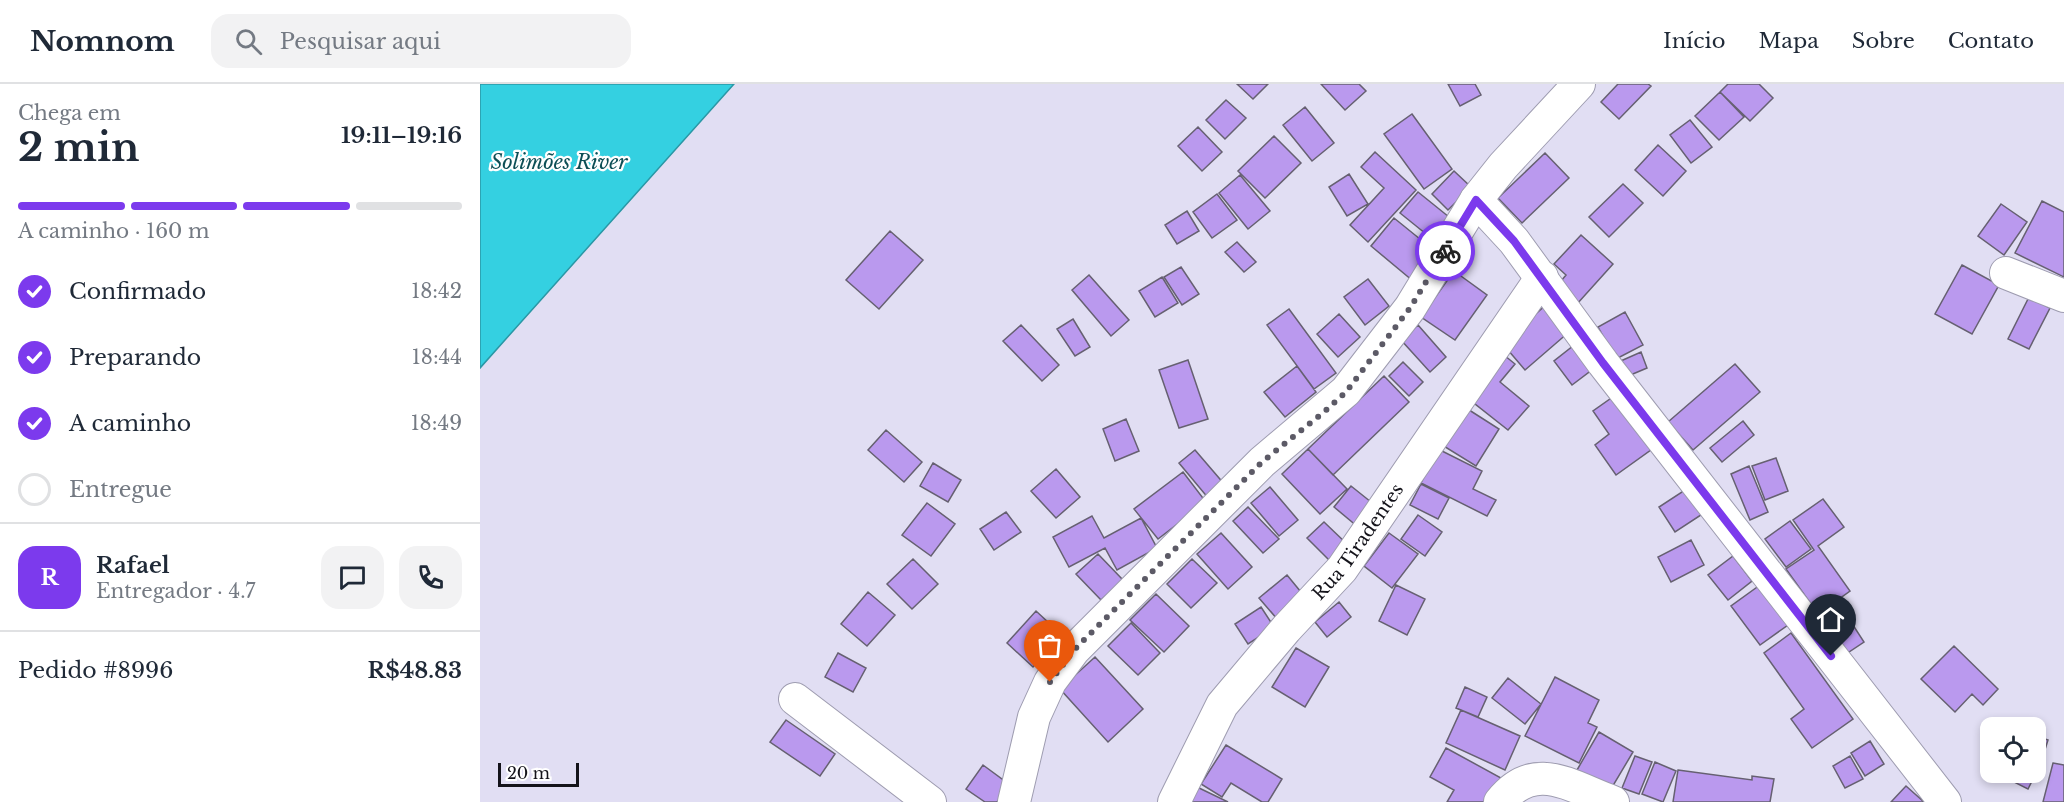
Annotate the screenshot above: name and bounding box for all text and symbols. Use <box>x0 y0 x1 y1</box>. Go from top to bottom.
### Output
search box <box>211 14 631 68</box>
text: Nomnom <box>30 24 175 59</box>
icon: search <box>232 25 265 58</box>
text: Pesquisar aqui <box>280 28 441 55</box>
text: Início <box>1663 28 1725 54</box>
text: Mapa <box>1758 28 1819 54</box>
text: Sobre <box>1852 28 1915 54</box>
text: Contato <box>1948 28 2034 54</box>
text: Chega em <box>18 101 121 125</box>
text: 19:11–19:16 <box>341 122 462 149</box>
text: 2 min <box>18 123 139 172</box>
water label: Solimões River <box>490 150 628 174</box>
text: A caminho · 160 m <box>18 219 210 243</box>
courier <box>1415 221 1475 281</box>
icon: bike <box>1429 235 1462 268</box>
icon: check <box>18 275 51 308</box>
text: Confirmado <box>69 278 206 305</box>
text: 18:42 <box>411 279 462 303</box>
icon: check <box>18 341 51 374</box>
text: Preparando <box>69 344 201 371</box>
text: 18:44 <box>412 345 462 369</box>
icon: check <box>18 407 51 440</box>
text: A caminho <box>69 410 191 437</box>
text: 18:49 <box>411 411 462 435</box>
text: Entregue <box>69 476 172 503</box>
street label: Rua Tiradentes <box>1308 479 1408 605</box>
button: chat <box>321 546 384 609</box>
button: phone <box>399 546 462 609</box>
text: Rafael <box>96 552 170 579</box>
text: R <box>41 564 58 591</box>
text: Entregador · 4.7 <box>96 579 255 603</box>
pin <box>1805 594 1856 656</box>
icon: home <box>1814 603 1847 636</box>
pin <box>1024 620 1075 682</box>
icon: bag <box>1033 629 1066 662</box>
text: Pedido #8996 <box>18 657 173 684</box>
text: R$48.83 <box>368 657 462 684</box>
map controls <box>1980 717 2046 783</box>
button: locate <box>1980 717 2046 783</box>
scale bar <box>498 760 579 788</box>
text: 20 m <box>507 763 550 783</box>

